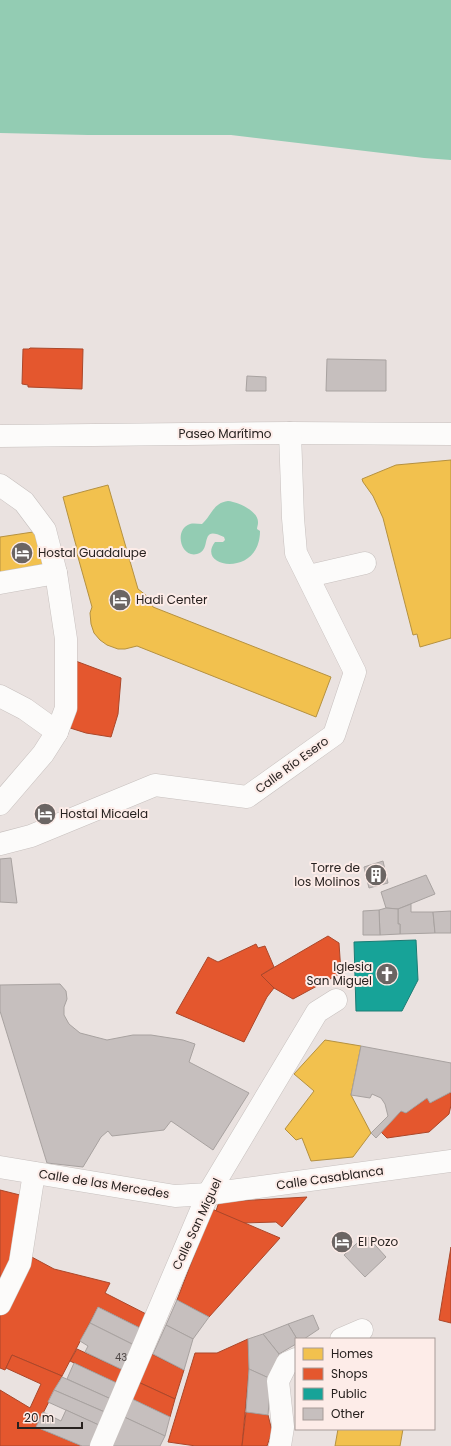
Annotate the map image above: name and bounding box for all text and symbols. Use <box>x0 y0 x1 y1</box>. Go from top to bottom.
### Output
street label: Paseo Marítimo <box>179 425 272 442</box>
hotel icon: Hostal Guadalupe <box>9 540 35 566</box>
place label: Hostal Guadalupe <box>38 544 146 561</box>
hotel icon: Hadi Center <box>107 587 133 613</box>
place label: Hadi Center <box>136 591 208 608</box>
street label: Calle Río Esero <box>251 732 332 797</box>
hotel icon: Hostal Micaela <box>32 801 58 827</box>
place label: Hostal Micaela <box>60 805 148 822</box>
place label: Torre de los Molinos <box>294 859 360 890</box>
building icon: Torre de los Molinos <box>363 862 389 888</box>
place label: Iglesia San Miguel <box>306 958 372 989</box>
church icon: Iglesia San Miguel <box>374 961 400 987</box>
street label: Calle Casablanca <box>275 1162 385 1193</box>
street label: Calle de las Mercedes <box>38 1165 171 1202</box>
street label: Calle San Miguel <box>168 1175 225 1272</box>
hotel icon: El Pozo <box>329 1229 355 1255</box>
place label: El Pozo <box>358 1233 398 1250</box>
legend <box>295 1338 435 1430</box>
text: Homes <box>331 1345 373 1362</box>
house number: 43 <box>115 1350 127 1365</box>
text: Shops <box>331 1365 368 1382</box>
text: Public <box>331 1385 367 1402</box>
scale bar <box>18 1404 82 1430</box>
text: Other <box>331 1405 365 1422</box>
text: 20 m <box>24 1409 54 1426</box>

